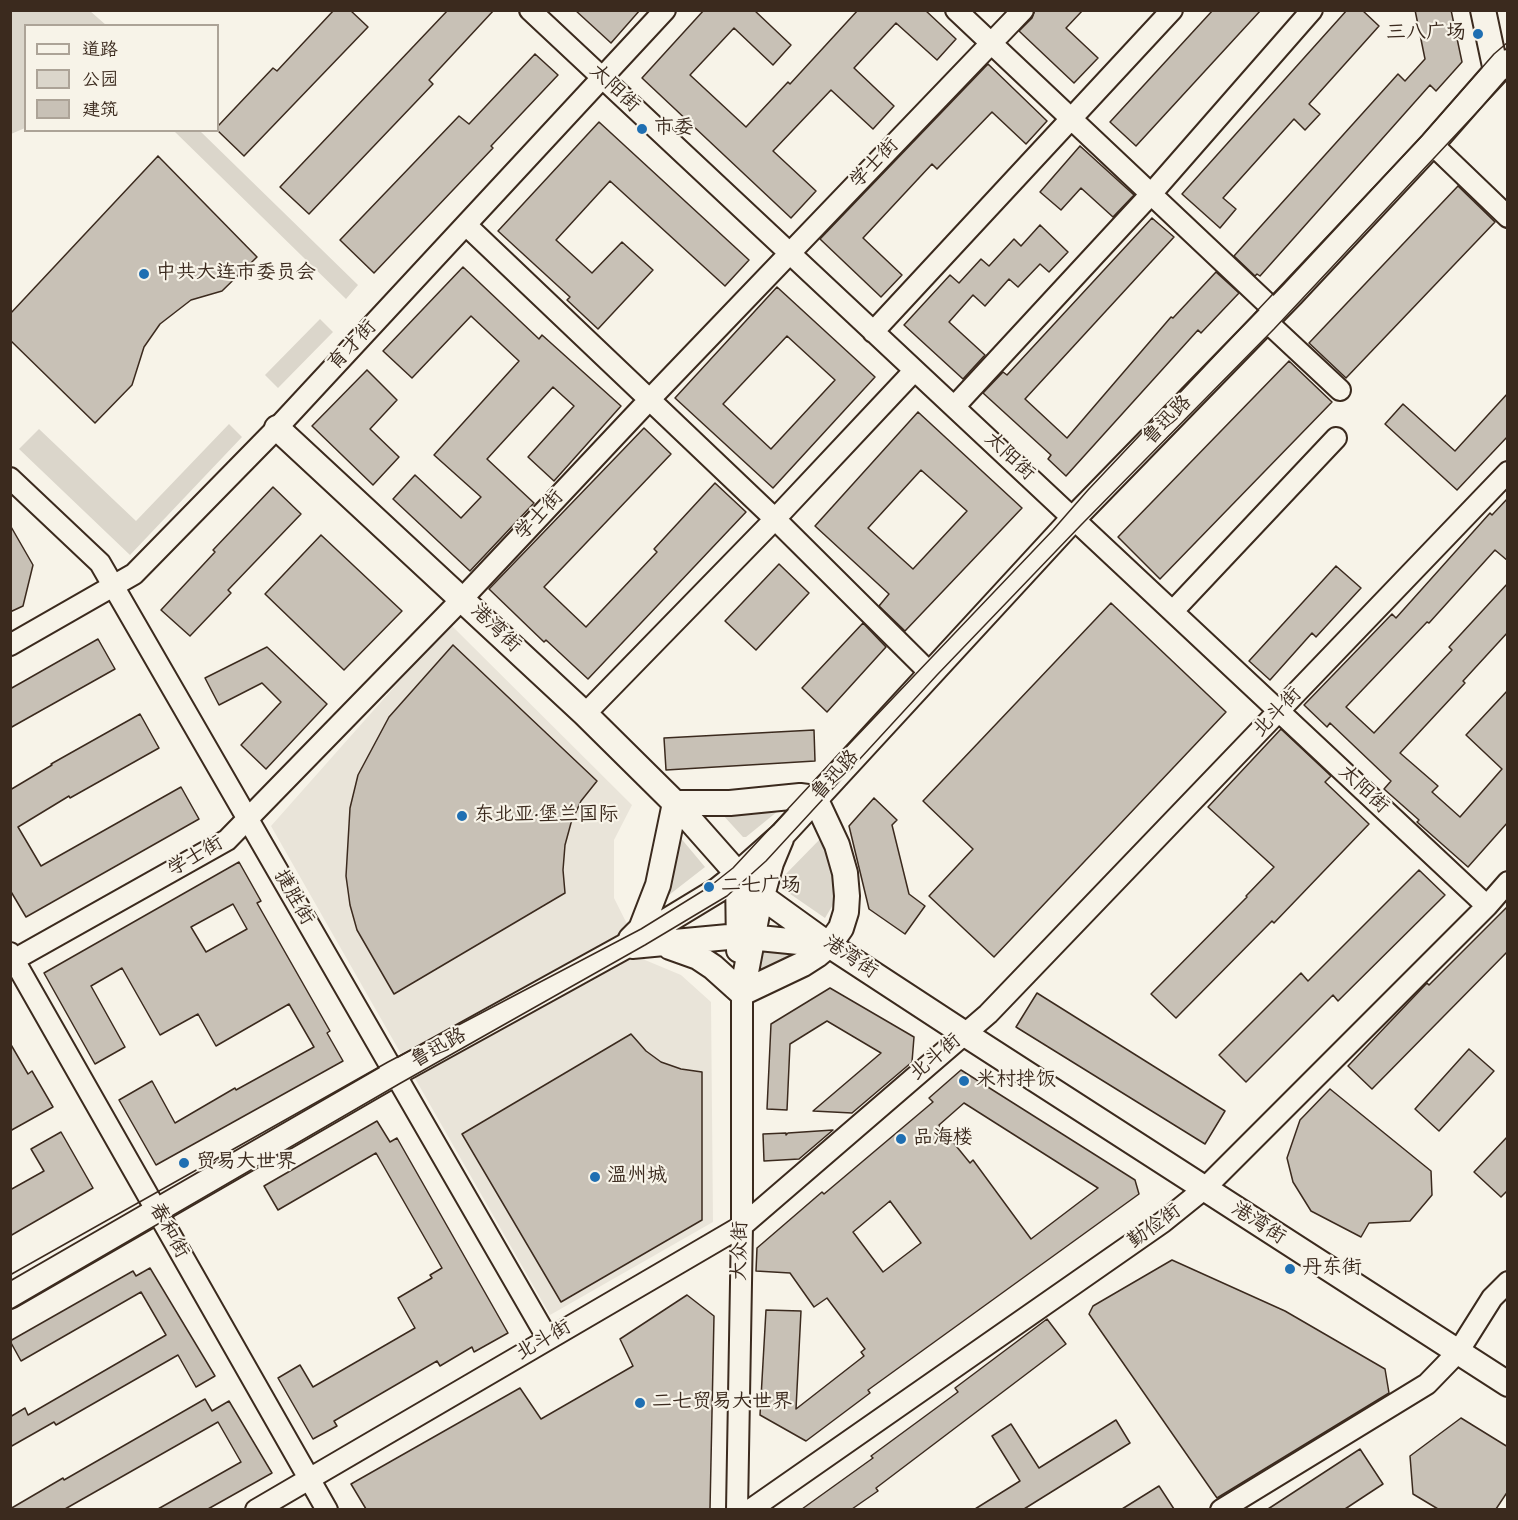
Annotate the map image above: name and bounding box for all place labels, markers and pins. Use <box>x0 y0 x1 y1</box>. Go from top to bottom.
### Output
place label: 三八广场 <box>1386 22 1466 46</box>
marker: 三八广场 <box>1471 27 1485 41</box>
place label: 市委 <box>654 117 694 141</box>
marker: 市委 <box>635 122 649 136</box>
place label: 中共大连市委员会 <box>156 262 316 286</box>
marker: 中共大连市委员会 <box>137 267 151 281</box>
place label: 东北亚·堡兰国际 <box>474 804 619 828</box>
marker: 东北亚·堡兰国际 <box>455 809 469 823</box>
place label: 二七广场 <box>721 875 801 899</box>
marker: 二七广场 <box>702 880 716 894</box>
place label: 米村拌饭 <box>976 1069 1056 1093</box>
marker: 米村拌饭 <box>957 1074 971 1088</box>
place label: 品海楼 <box>913 1127 973 1151</box>
marker: 品海楼 <box>894 1132 908 1146</box>
place label: 贸易大世界 <box>196 1151 296 1175</box>
marker: 贸易大世界 <box>177 1156 191 1170</box>
place label: 温州城 <box>607 1165 667 1189</box>
marker: 温州城 <box>588 1170 602 1184</box>
place label: 丹东街 <box>1302 1257 1362 1281</box>
marker: 丹东街 <box>1283 1262 1297 1276</box>
place label: 二七贸易大世界 <box>652 1391 792 1415</box>
marker: 二七贸易大世界 <box>633 1396 647 1410</box>

